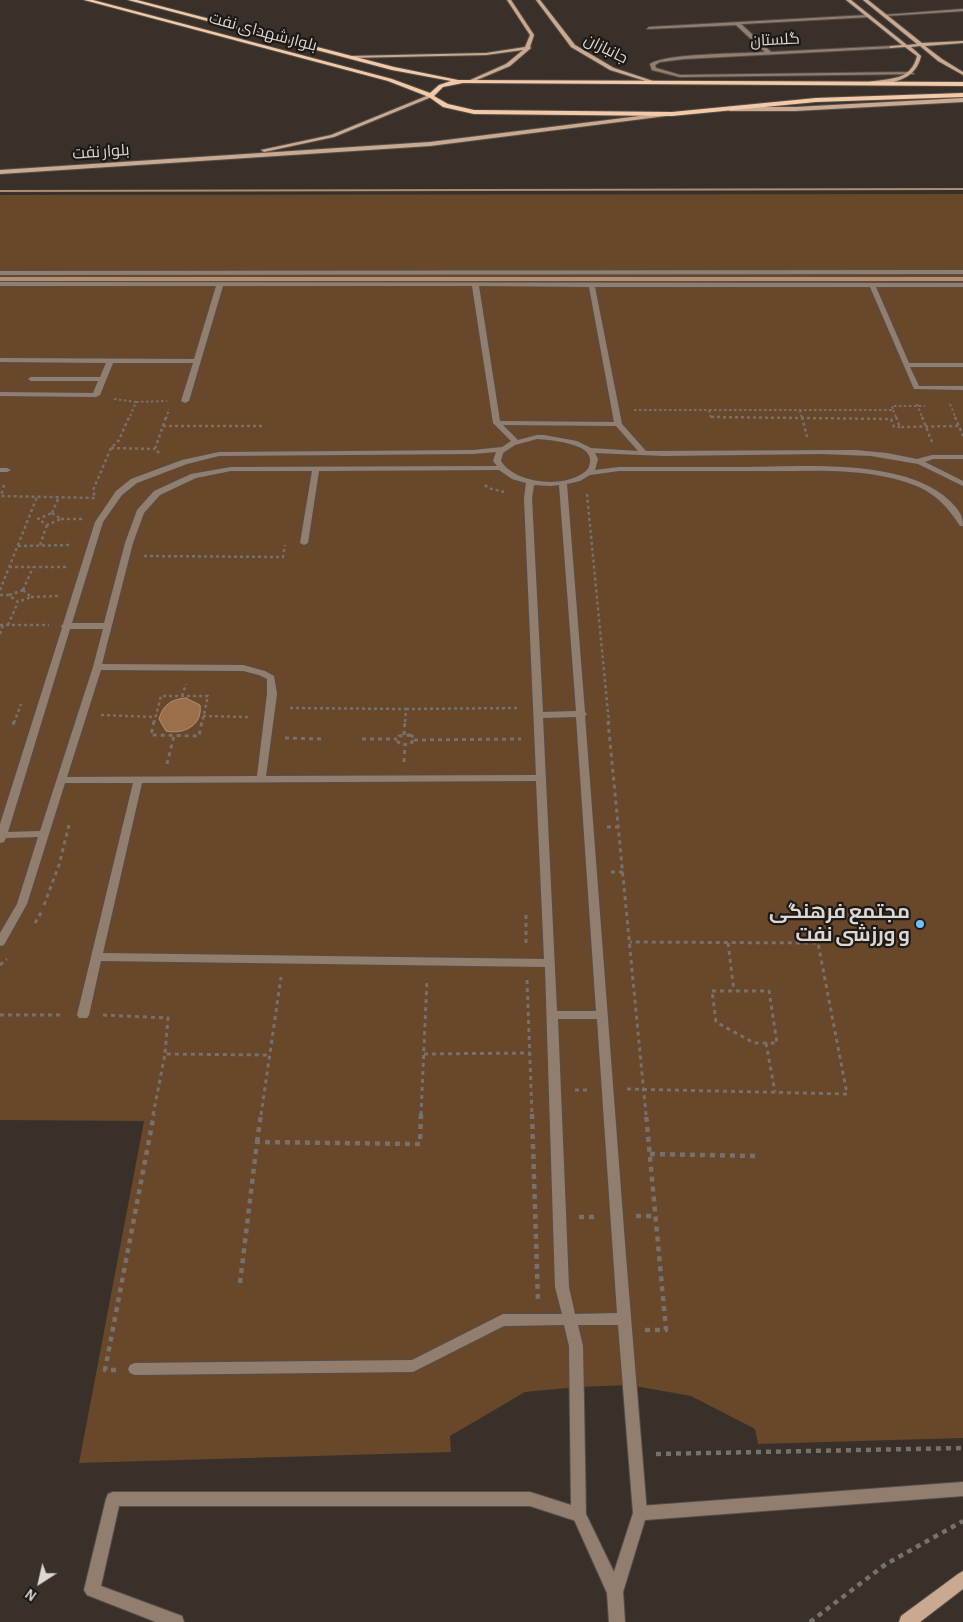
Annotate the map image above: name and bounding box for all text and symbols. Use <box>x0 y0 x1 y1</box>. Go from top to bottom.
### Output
street label: بلوار شهدای نفت <box>207 8 319 56</box>
street label: گلستان <box>750 29 800 51</box>
street label: جانبازان <box>581 30 631 68</box>
street label: بلوار نفت <box>72 140 130 164</box>
place label: مجتمع فرهنگى و ورزشى نفت <box>769 900 910 947</box>
marker: مجتمع فرهنگى و ورزشى نفت <box>914 918 926 930</box>
north arrow <box>15 1557 65 1607</box>
text: N <box>23 1586 39 1603</box>

